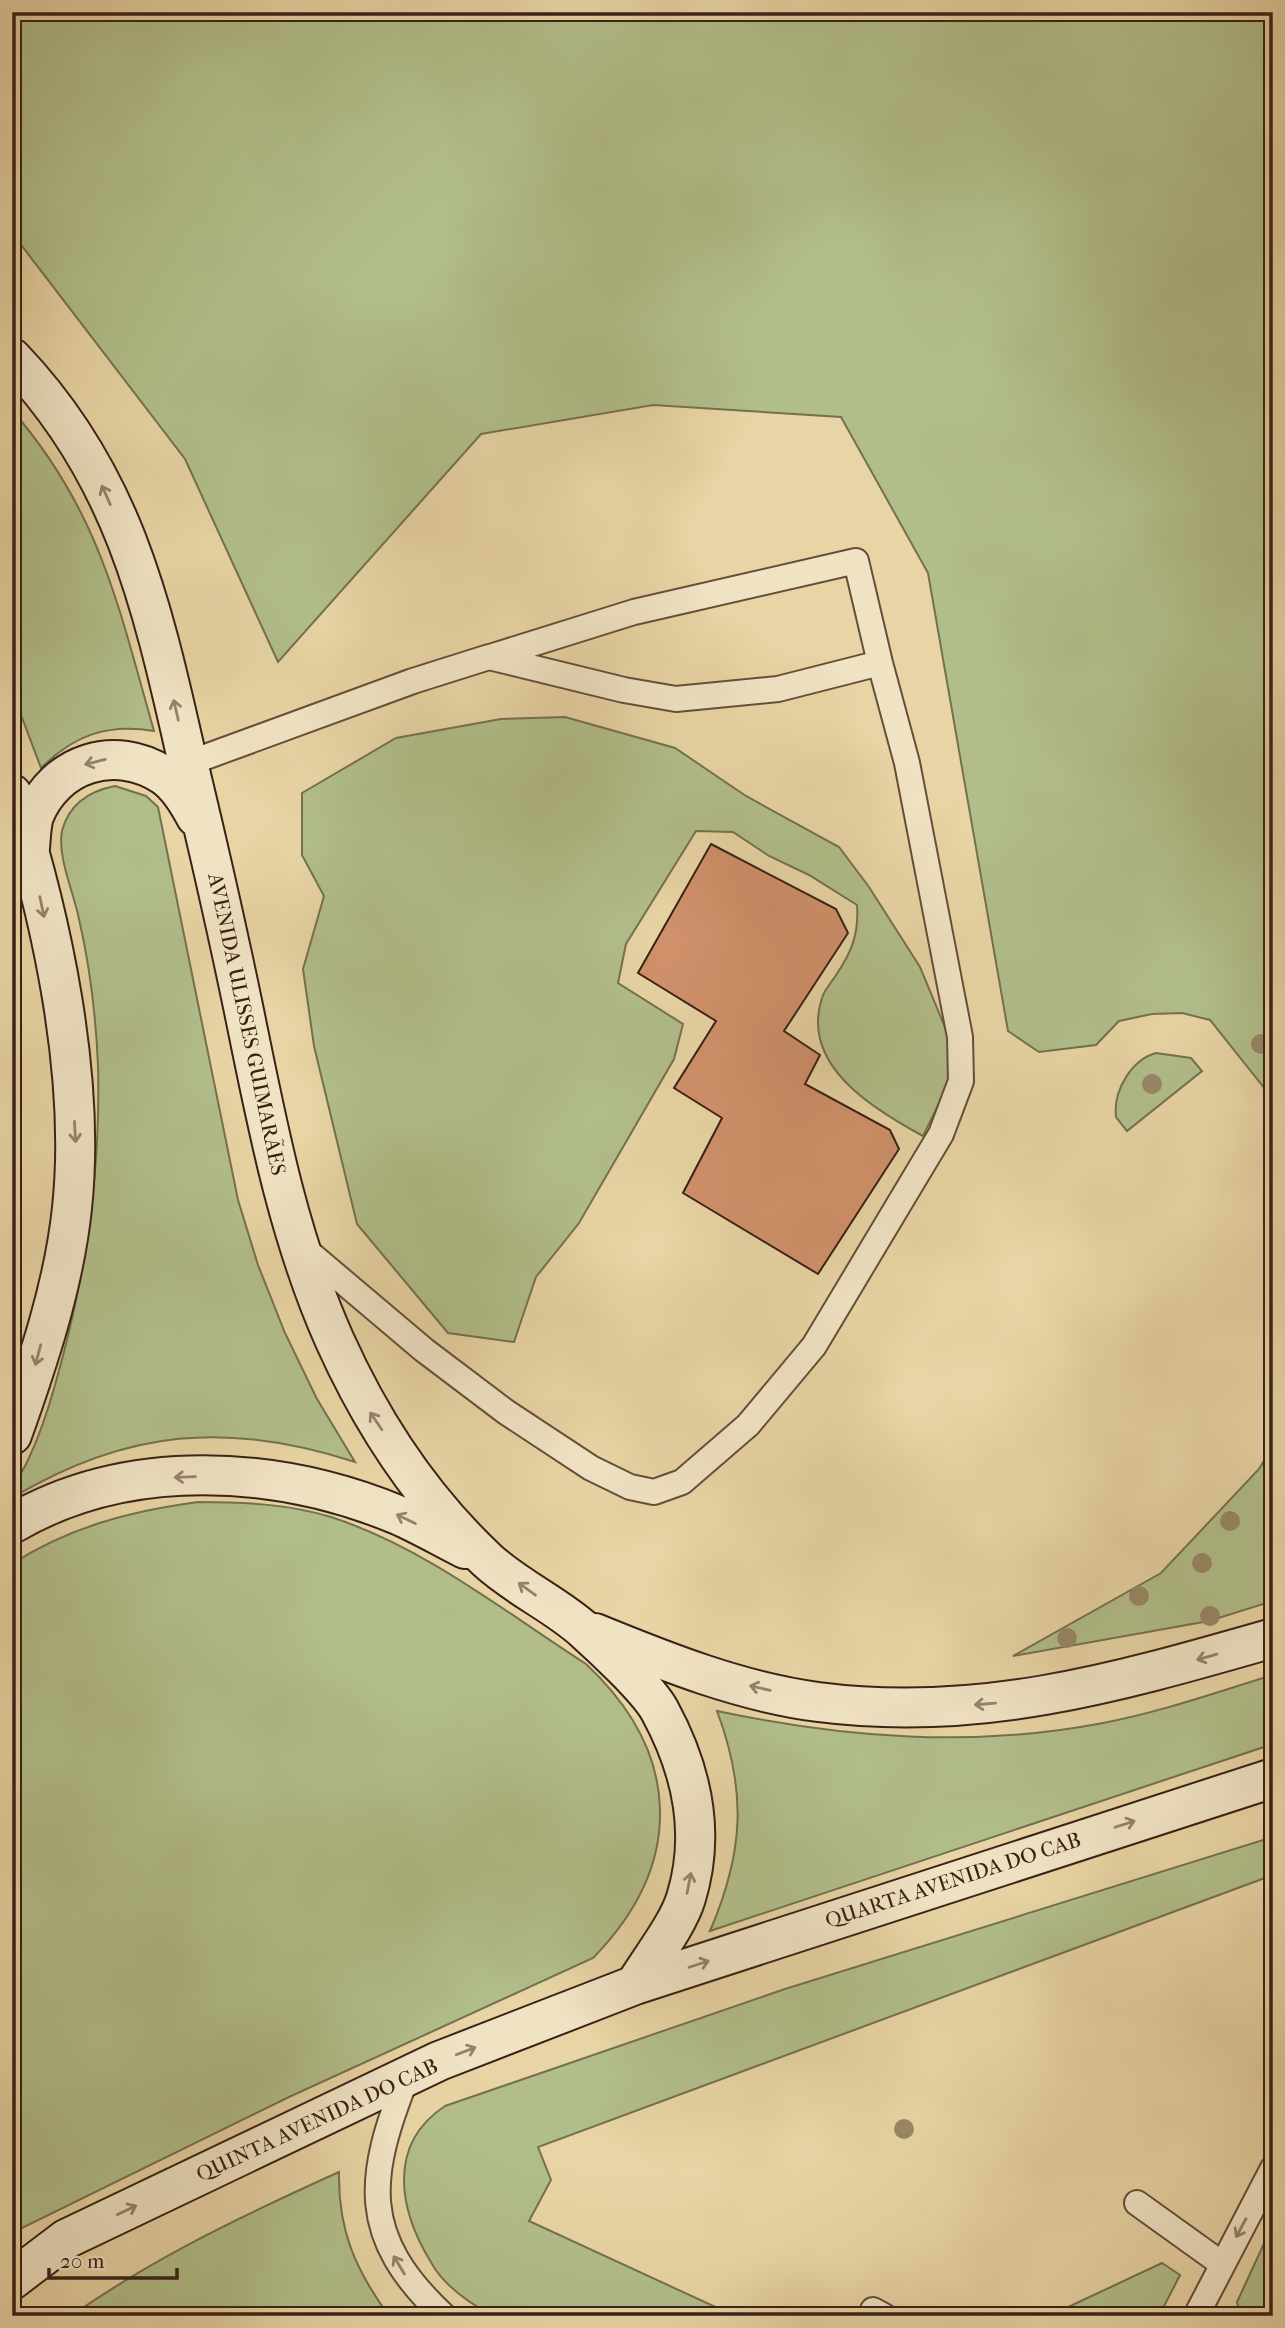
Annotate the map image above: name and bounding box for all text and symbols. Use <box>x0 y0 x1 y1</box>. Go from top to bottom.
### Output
one-way arrow <box>99 484 112 506</box>
one-way arrow <box>169 699 183 722</box>
one-way arrow <box>85 756 107 769</box>
street label: AVENIDA ULISSES GUIMARÃES <box>203 870 291 1177</box>
one-way arrow <box>36 895 50 918</box>
one-way arrow <box>69 1120 82 1143</box>
one-way arrow <box>31 1344 44 1366</box>
one-way arrow <box>369 1412 383 1431</box>
one-way arrow <box>174 1470 197 1484</box>
one-way arrow <box>396 1512 417 1526</box>
one-way arrow <box>518 1582 537 1596</box>
one-way arrow <box>1196 1651 1218 1664</box>
one-way arrow <box>749 1681 771 1694</box>
one-way arrow <box>974 1698 997 1711</box>
one-way arrow <box>1113 1816 1135 1829</box>
street label: QUARTA AVENIDA DO CAB <box>822 1827 1084 1933</box>
one-way arrow <box>683 1872 697 1895</box>
one-way arrow <box>688 1957 710 1969</box>
one-way arrow <box>455 2043 476 2056</box>
street label: QUINTA AVENIDA DO CAB <box>193 2053 441 2187</box>
one-way arrow <box>116 2203 137 2216</box>
one-way arrow <box>1233 2218 1247 2238</box>
scale bar <box>49 2237 177 2281</box>
text: 20 m <box>60 2249 105 2273</box>
one-way arrow <box>391 2255 405 2275</box>

